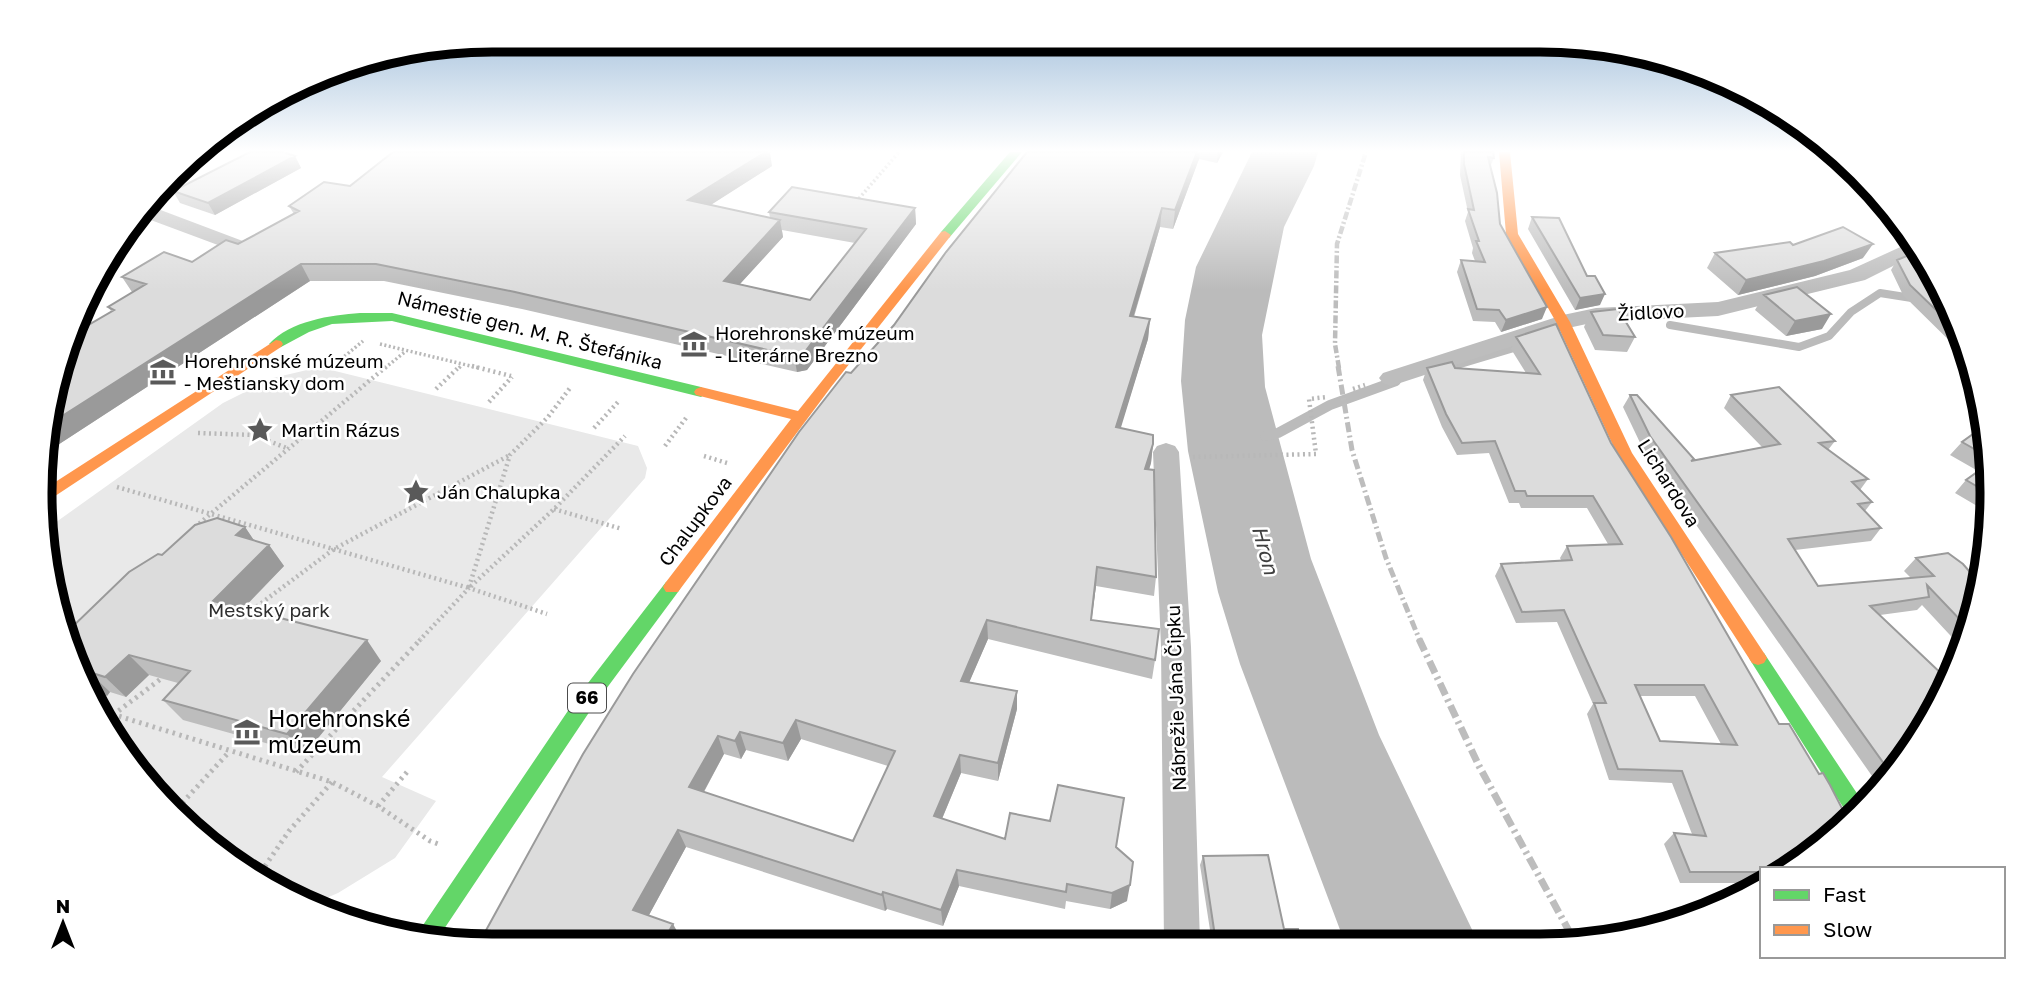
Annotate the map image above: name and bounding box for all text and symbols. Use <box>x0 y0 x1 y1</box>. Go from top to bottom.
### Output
street label: Námestie gen. M. R. Štefánika <box>395 285 665 374</box>
street label: Židlovo <box>1617 298 1685 325</box>
place label: Horehronské múzeum - Literárne Brezno <box>715 321 915 366</box>
museum icon: Horehronské múzeum - Literárne Brezno <box>679 329 709 359</box>
place label: Horehronské múzeum - Meštiansky dom <box>184 349 384 394</box>
museum icon: Horehronské múzeum - Meštiansky dom <box>148 357 178 387</box>
place icon: Martin Rázus <box>245 415 275 445</box>
place label: Martin Rázus <box>281 418 400 441</box>
street label: Lichardova <box>1633 434 1706 531</box>
street label: Chalupkova <box>653 471 736 570</box>
place icon: Ján Chalupka <box>401 477 431 507</box>
place label: Ján Chalupka <box>437 480 561 503</box>
water label: Hron <box>1247 522 1285 578</box>
park label: Mestský park <box>208 598 330 621</box>
street label: Nábrežie Jána Čipku <box>1161 605 1190 791</box>
road number: 66 <box>568 684 606 712</box>
place label: Horehronské múzeum <box>268 704 410 758</box>
museum icon: Horehronské múzeum <box>232 717 262 747</box>
legend <box>1760 867 2005 958</box>
text: Fast <box>1823 881 1866 907</box>
north arrow <box>28 888 98 958</box>
text: N <box>56 894 70 917</box>
text: Slow <box>1823 916 1872 942</box>

